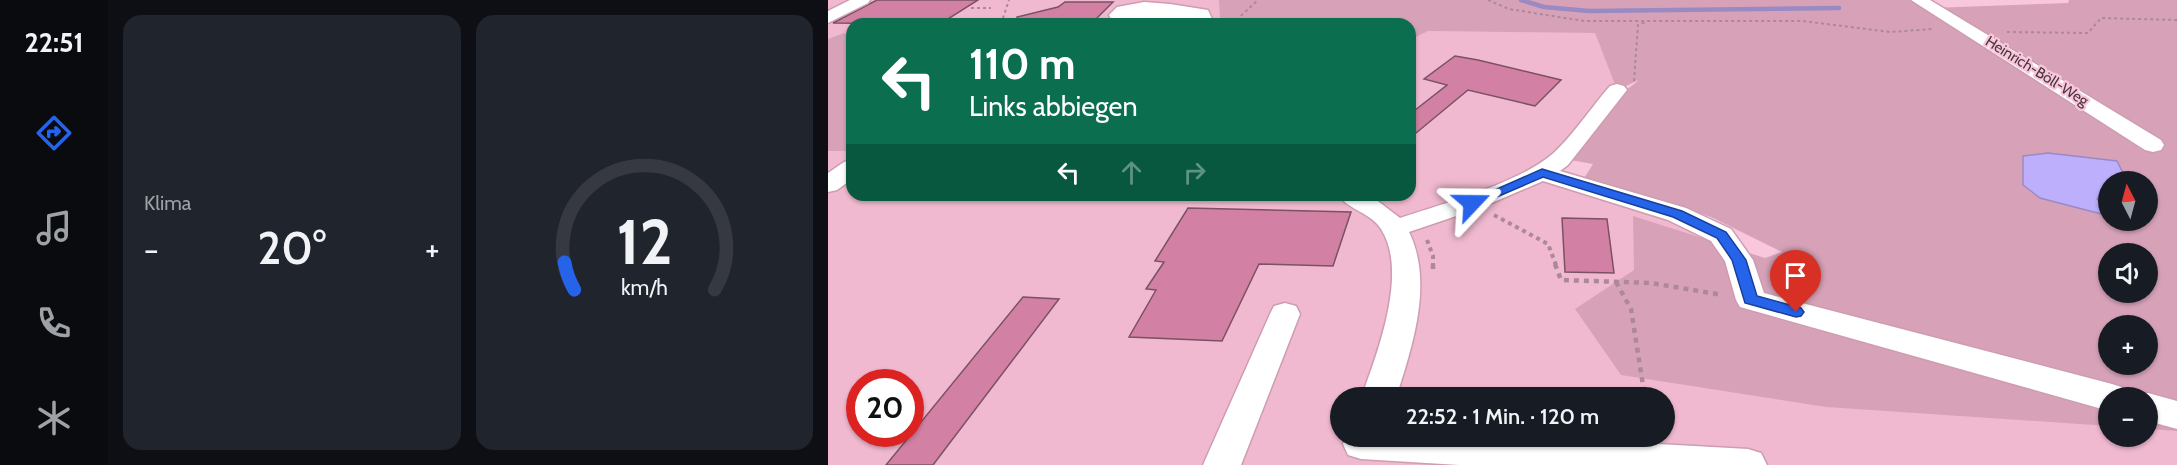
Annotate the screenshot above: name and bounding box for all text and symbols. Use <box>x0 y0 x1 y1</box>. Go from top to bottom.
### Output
text: 22:51 <box>24 26 84 59</box>
street label: Heinrich-Böll-Weg <box>1982 32 2092 110</box>
text: 110 m <box>969 38 1076 90</box>
icon: left <box>870 42 948 120</box>
text: Links abbiegen <box>969 90 1138 123</box>
icon: directions <box>33 112 75 154</box>
icon: left <box>1052 156 1085 189</box>
icon: ahead <box>1115 156 1148 189</box>
icon: right <box>1178 156 1211 189</box>
position arrow <box>1440 171 1504 235</box>
north arrow <box>2098 171 2158 231</box>
map controls <box>2098 171 2158 447</box>
text: Klima <box>144 191 191 215</box>
text: 12 <box>616 204 672 280</box>
icon: music <box>33 207 75 249</box>
text: 20° <box>258 221 326 275</box>
text: − <box>144 229 159 269</box>
text: + <box>425 229 439 269</box>
button: sound <box>2098 243 2158 303</box>
pin <box>1770 250 1821 312</box>
icon: arrive <box>1779 259 1812 292</box>
text: km/h <box>621 274 668 300</box>
icon: phone <box>33 302 75 344</box>
button: + <box>2098 315 2158 375</box>
speed limit sign: 20 <box>846 369 924 447</box>
button: − <box>2098 387 2158 447</box>
icon: climate <box>33 397 75 439</box>
text: 22:52 · 1 Min. · 120 m <box>1406 403 1599 430</box>

